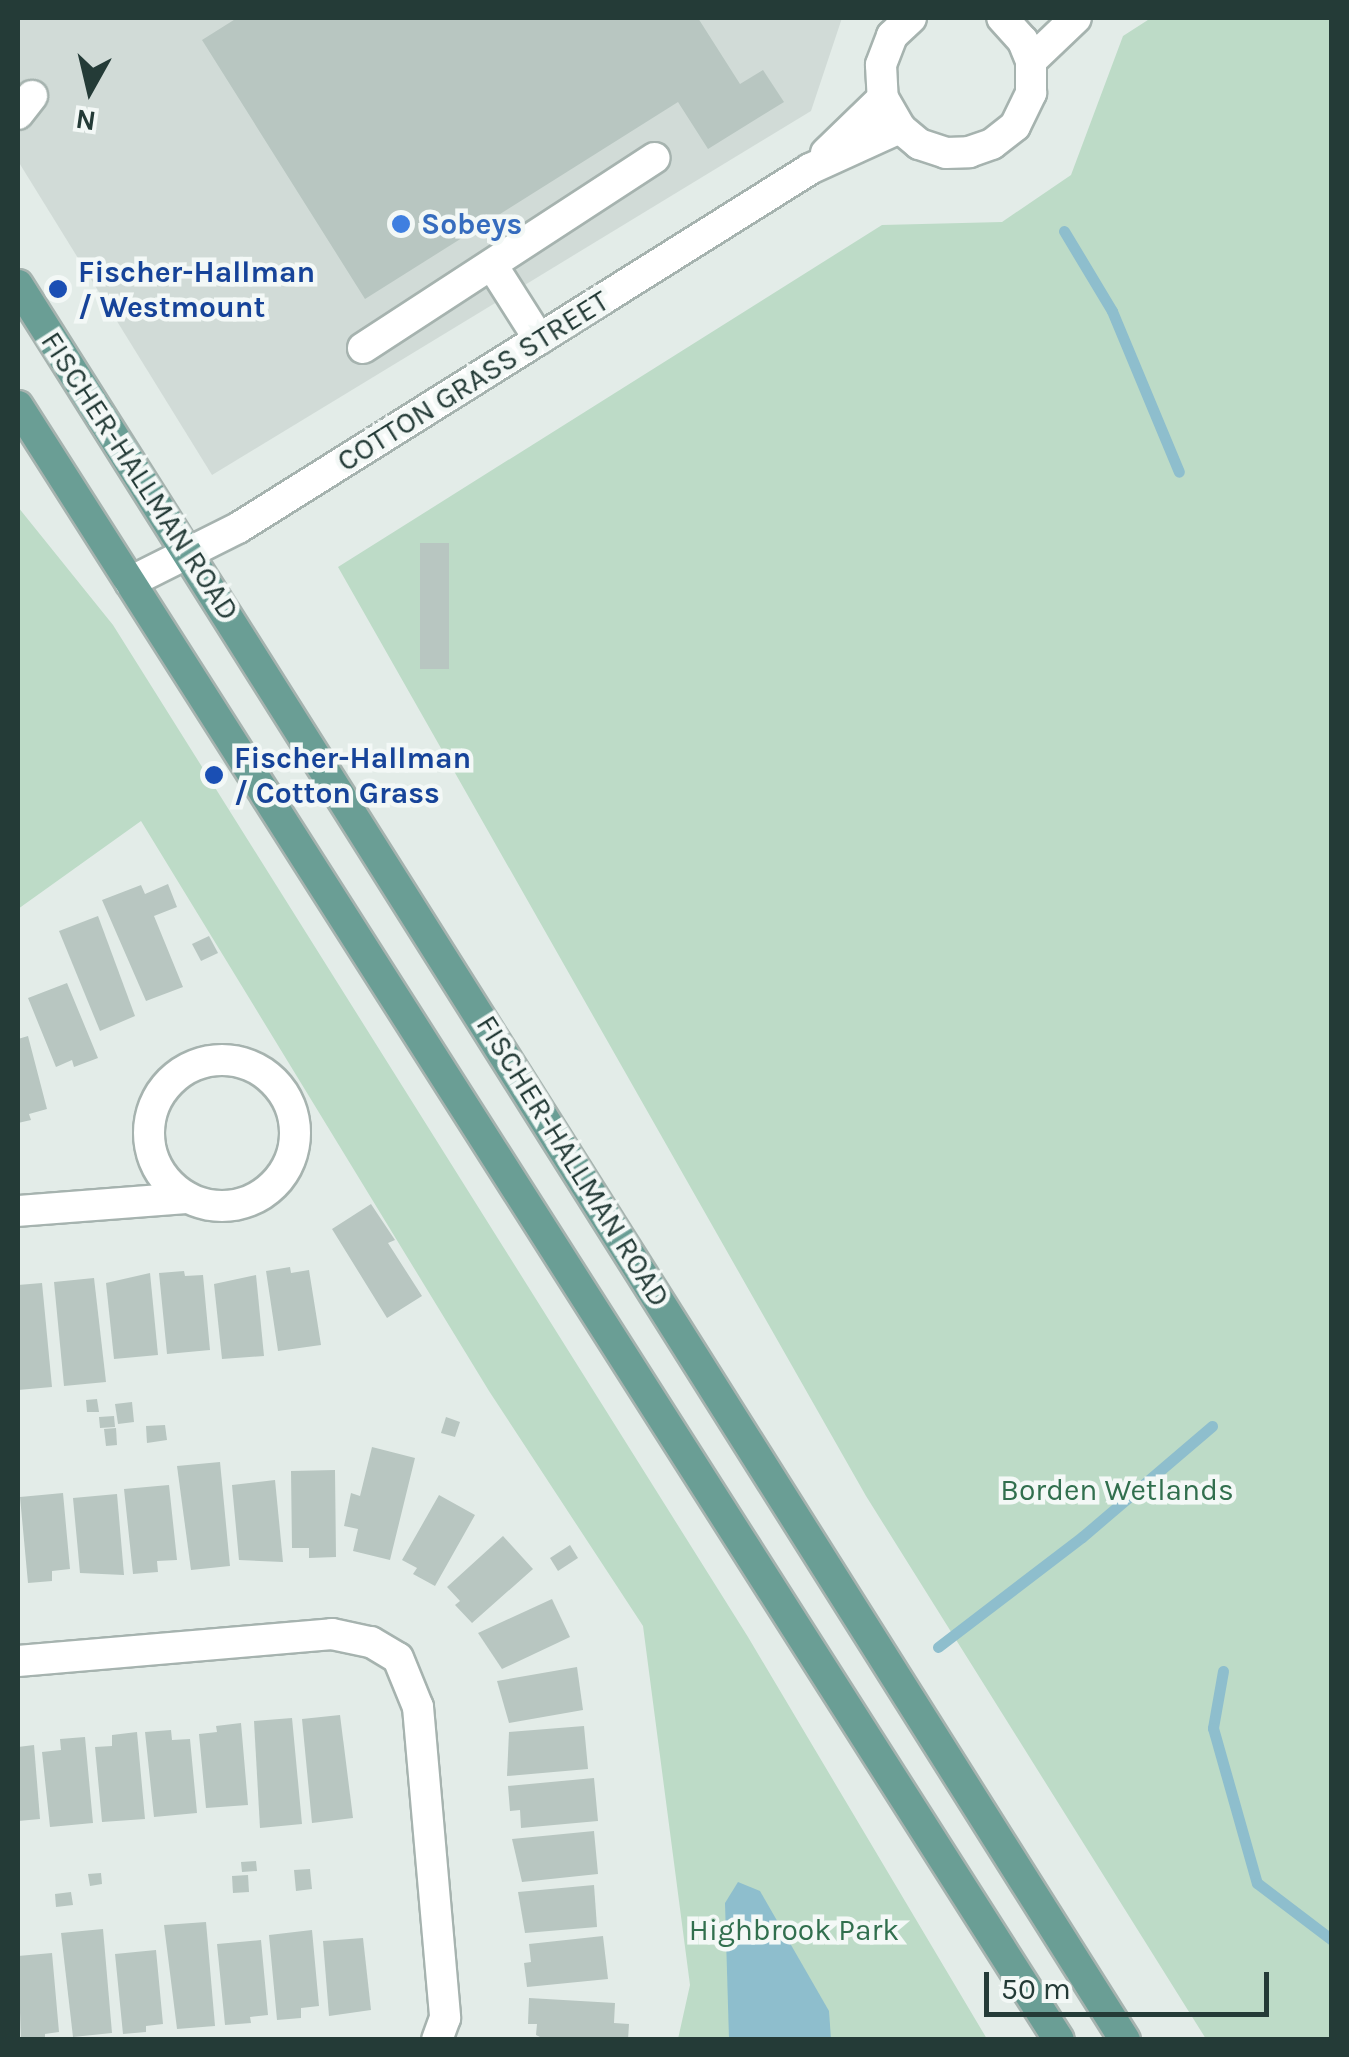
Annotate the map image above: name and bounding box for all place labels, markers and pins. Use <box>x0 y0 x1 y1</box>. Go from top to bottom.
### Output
place label: Sobeys <box>421 206 522 242</box>
marker: Sobeys <box>390 213 412 235</box>
place label: Fischer-Hallman / Westmount <box>78 254 315 324</box>
marker: Fischer-Hallman / Westmount <box>47 278 69 300</box>
place label: Fischer-Hallman / Cotton Grass <box>234 740 471 810</box>
marker: Fischer-Hallman / Cotton Grass <box>203 764 225 786</box>

